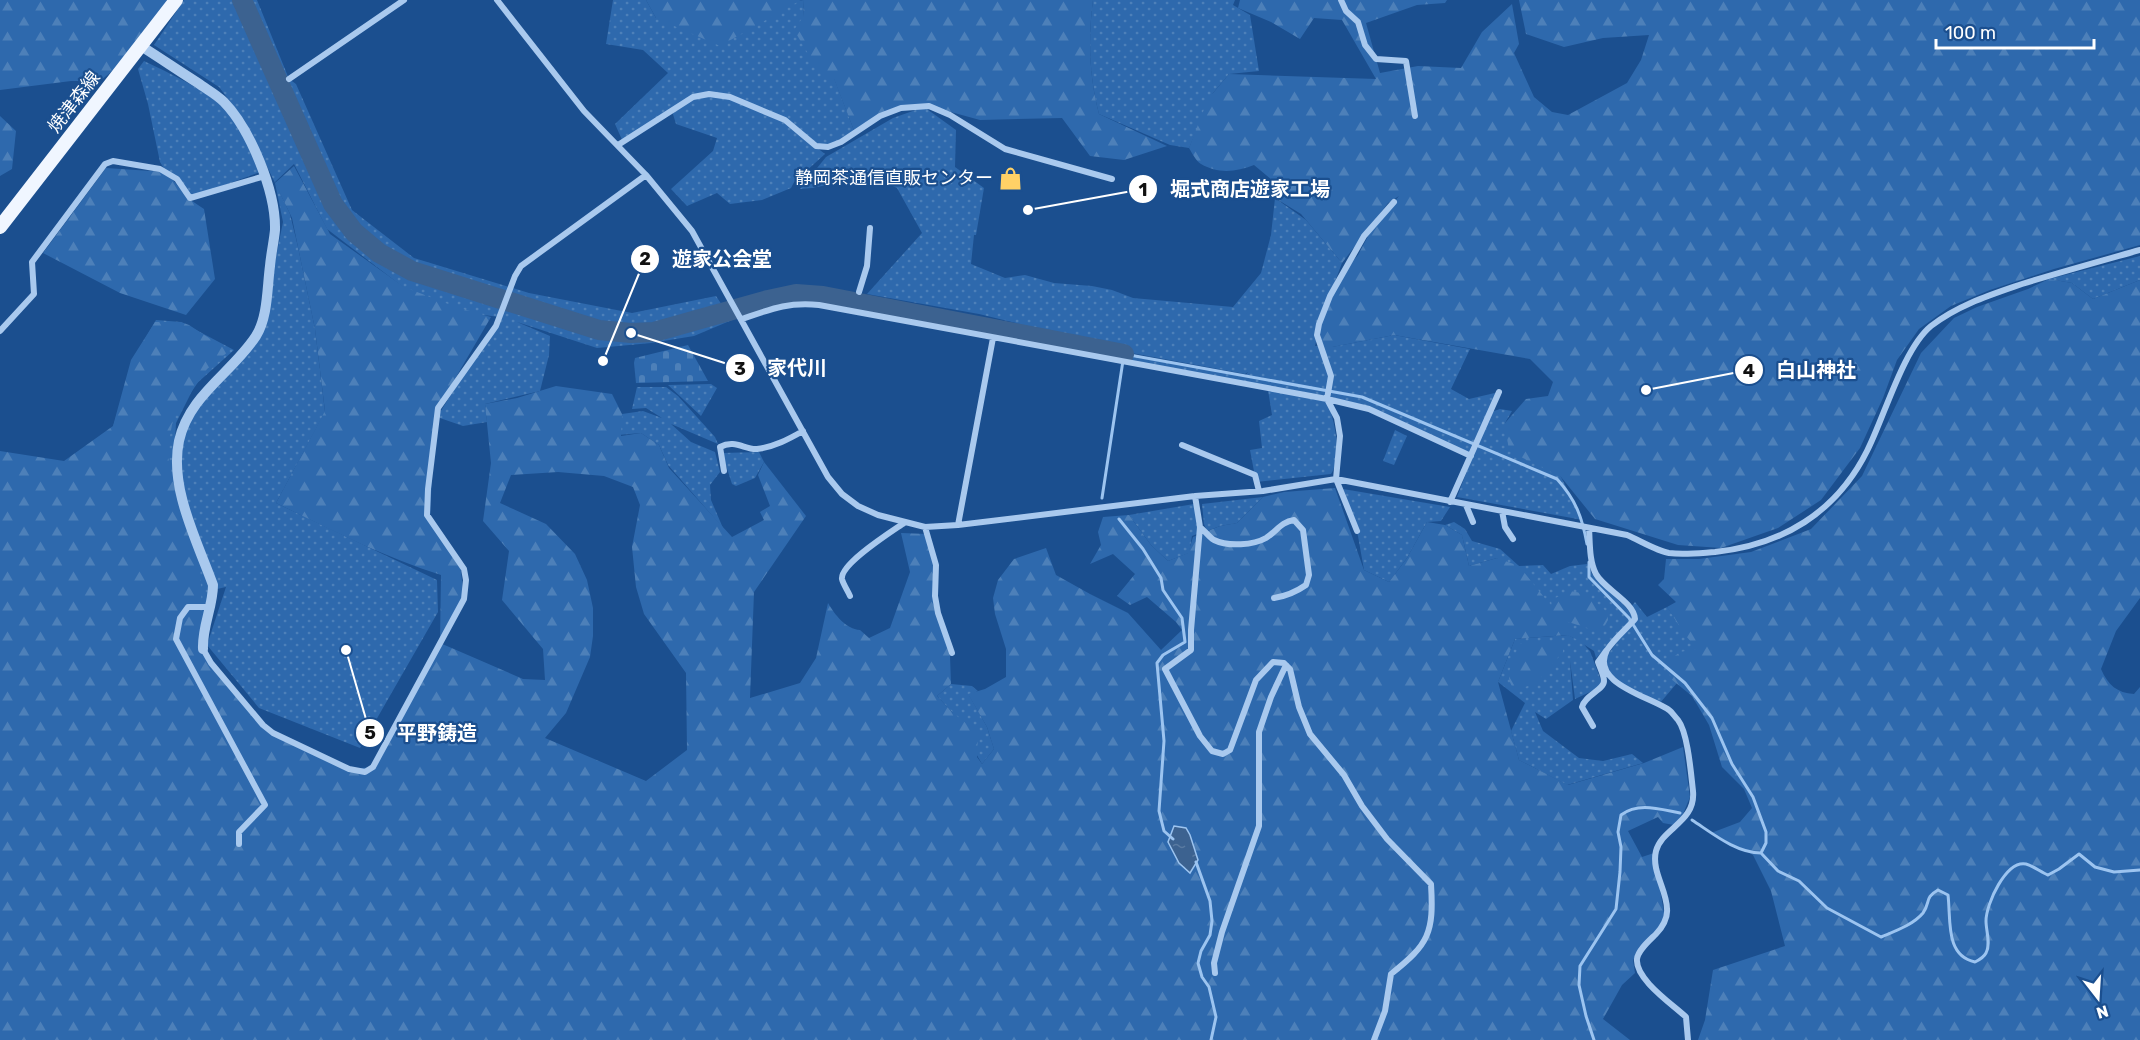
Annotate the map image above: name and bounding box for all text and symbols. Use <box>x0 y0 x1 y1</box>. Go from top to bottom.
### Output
scale bar <box>1936 12 2094 50</box>
text: 100 m <box>1945 22 1996 44</box>
street label: 焼津森線 <box>43 67 105 137</box>
shop icon: 静岡茶通信直販センター <box>998 165 1024 191</box>
place label: 静岡茶通信直販センター <box>795 167 993 189</box>
callout: 堀式商店遊家工場 <box>1128 170 1342 208</box>
text: 堀式商店遊家工場 <box>1170 177 1330 201</box>
text: 1 <box>1139 179 1147 201</box>
callout: 遊家公会堂 <box>630 240 784 278</box>
text: 遊家公会堂 <box>672 247 772 271</box>
text: 2 <box>639 248 651 270</box>
callout: 家代川 <box>725 349 839 387</box>
callout: 白山神社 <box>1734 351 1868 389</box>
text: 家代川 <box>767 356 827 380</box>
text: 3 <box>734 358 746 380</box>
text: 白山神社 <box>1776 358 1856 382</box>
text: 4 <box>1743 360 1755 382</box>
callout: 平野鋳造 <box>355 714 489 752</box>
text: 平野鋳造 <box>397 721 477 745</box>
text: 5 <box>364 722 376 744</box>
north arrow <box>2068 968 2128 1028</box>
text: N <box>2094 1001 2111 1023</box>

